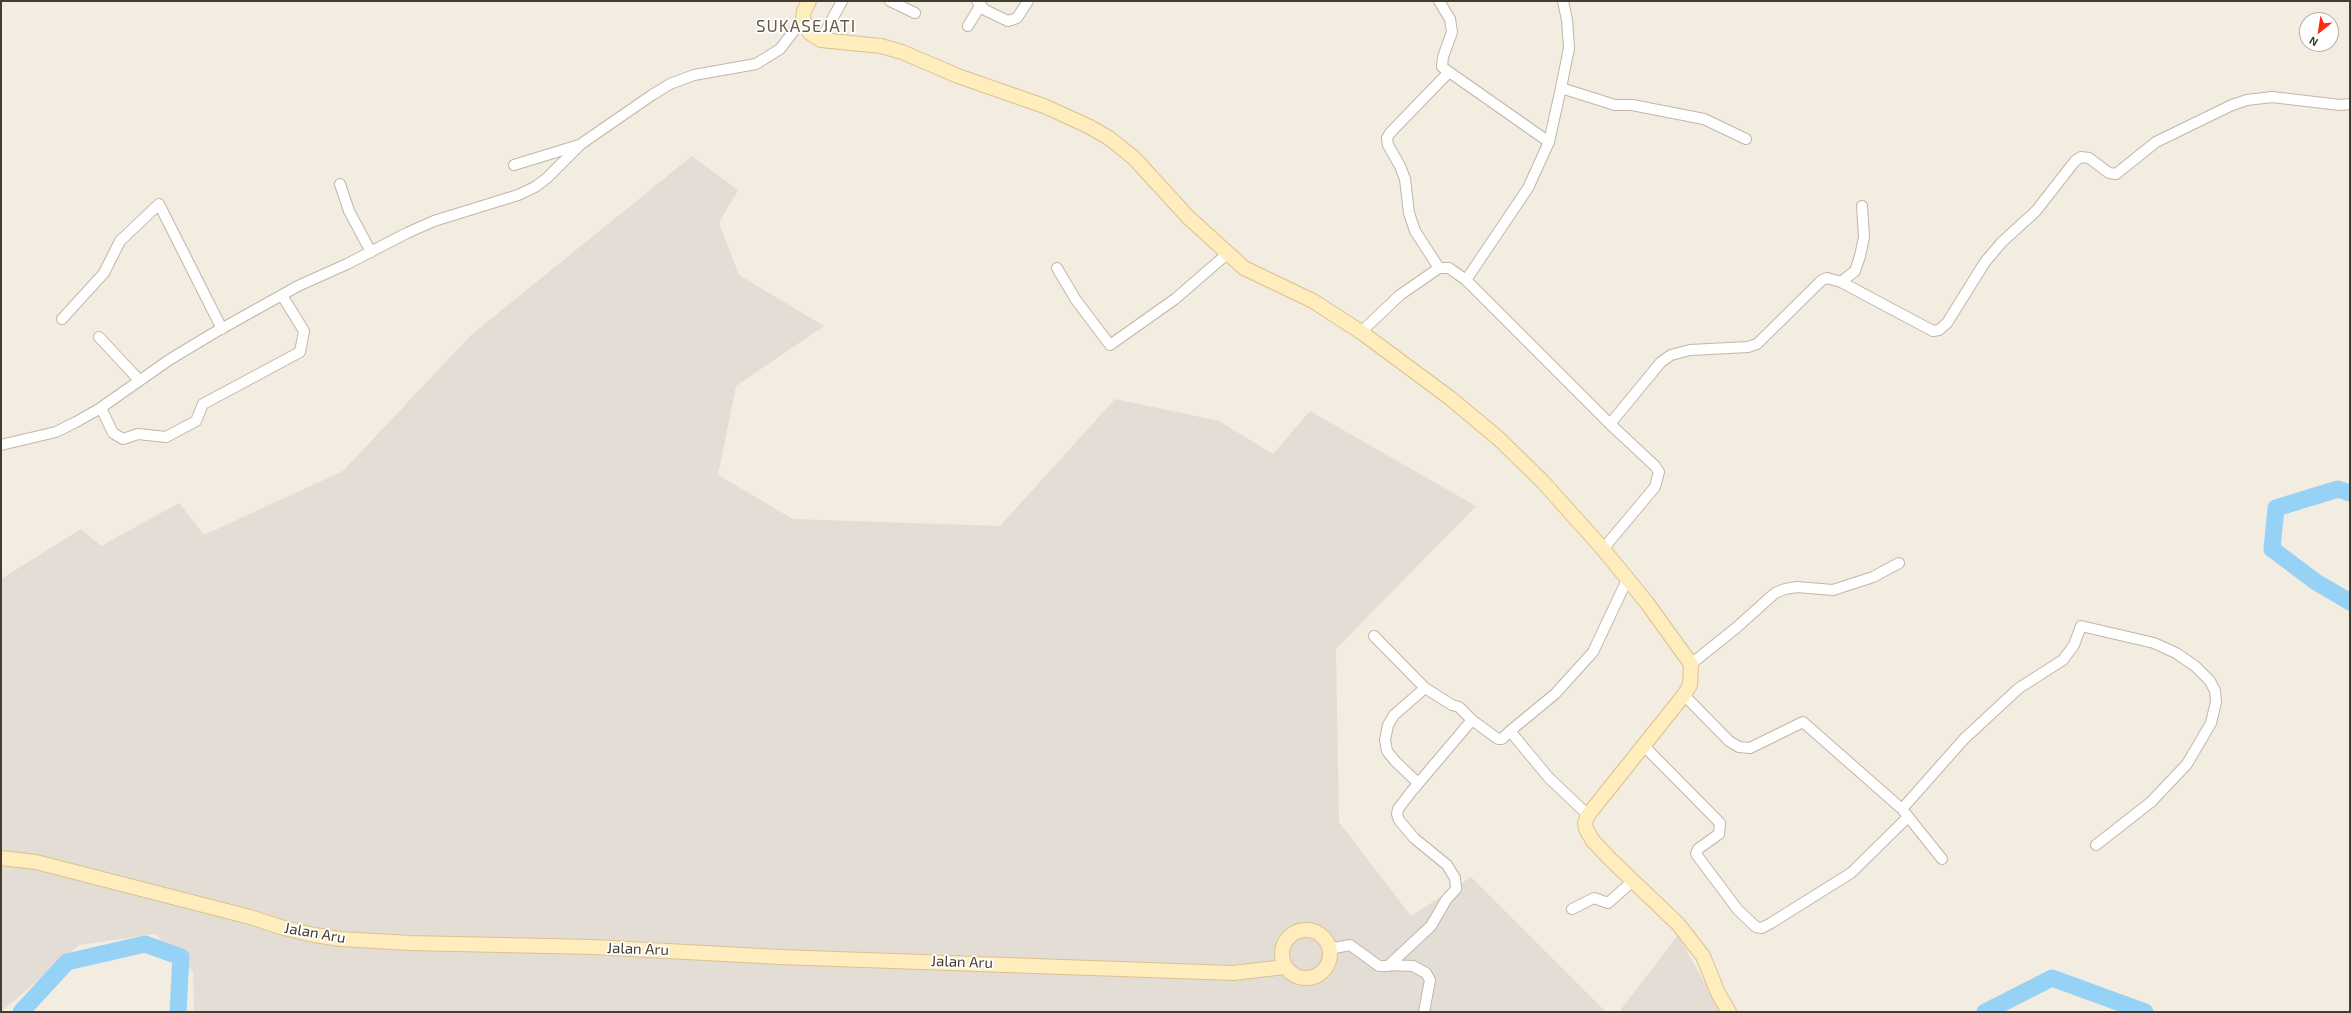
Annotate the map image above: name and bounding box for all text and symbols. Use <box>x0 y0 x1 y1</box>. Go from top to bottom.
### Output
north arrow <box>2299 12 2339 52</box>
district label: SUKASEJATI <box>756 16 856 36</box>
text: N <box>2307 34 2320 50</box>
street label: Jalan Aru <box>283 919 347 947</box>
street label: Jalan Aru <box>607 939 669 959</box>
street label: Jalan Aru <box>931 952 993 972</box>

